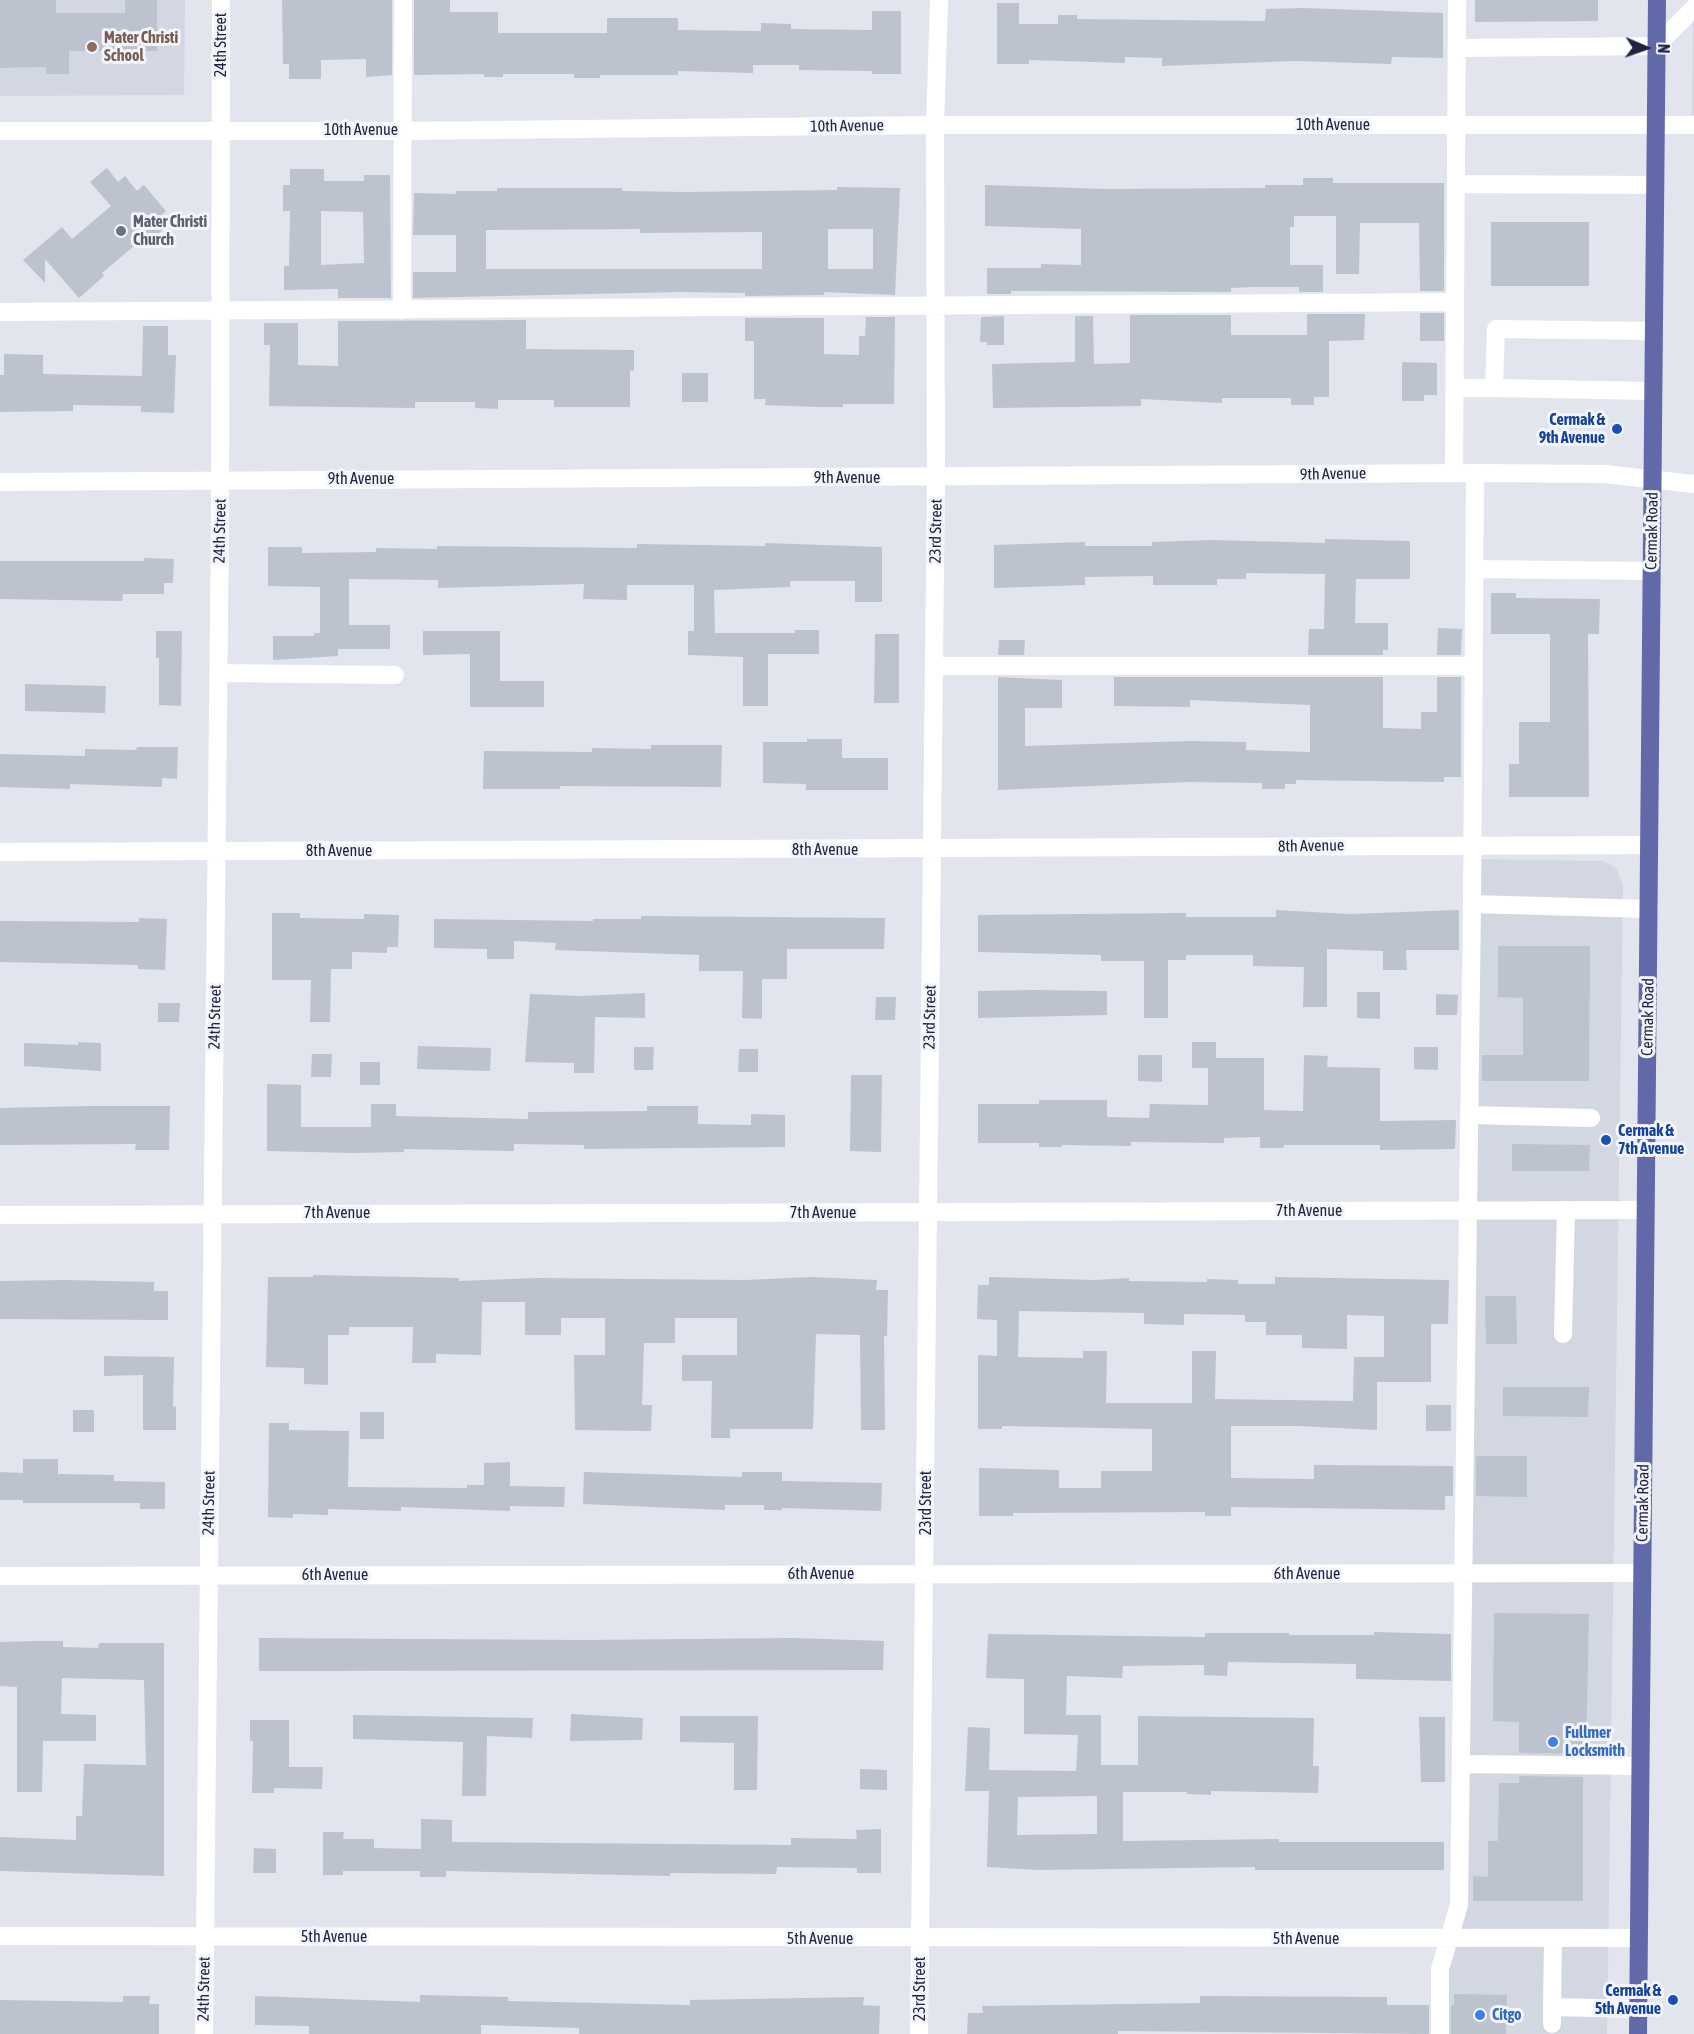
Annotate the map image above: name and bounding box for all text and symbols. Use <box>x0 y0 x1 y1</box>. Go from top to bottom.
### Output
street label: 24th Street <box>211 13 231 77</box>
north arrow <box>1616 18 1676 78</box>
place label: Mater Christi School <box>104 28 178 66</box>
marker: Mater Christi School <box>85 40 99 54</box>
text: N <box>1655 44 1673 54</box>
street label: 10th Avenue <box>1296 115 1370 135</box>
street label: 10th Avenue <box>810 116 884 136</box>
street label: 10th Avenue <box>324 120 398 140</box>
place label: Mater Christi Church <box>133 212 207 250</box>
marker: Mater Christi Church <box>114 224 128 238</box>
place label: Cermak & 9th Avenue <box>1539 410 1605 448</box>
marker: Cermak & 9th Avenue <box>1610 422 1624 436</box>
street label: 9th Avenue <box>1300 464 1366 484</box>
street label: 9th Avenue <box>814 468 880 488</box>
street label: 9th Avenue <box>328 469 394 489</box>
street label: Cermak Road <box>1642 492 1662 570</box>
street label: 24th Street <box>210 498 230 564</box>
street label: 23rd Street <box>926 499 946 563</box>
street label: 8th Avenue <box>1278 836 1344 856</box>
street label: 8th Avenue <box>792 840 858 860</box>
street label: 8th Avenue <box>306 841 372 861</box>
street label: Cermak Road <box>1638 978 1658 1056</box>
street label: 24th Street <box>205 984 225 1050</box>
street label: 23rd Street <box>920 985 940 1049</box>
place label: Cermak & 7th Avenue <box>1618 1121 1684 1159</box>
marker: Cermak & 7th Avenue <box>1599 1133 1613 1147</box>
street label: 7th Avenue <box>1276 1201 1342 1221</box>
street label: 7th Avenue <box>304 1203 370 1223</box>
street label: 7th Avenue <box>790 1203 856 1223</box>
street label: Cermak Road <box>1633 1464 1653 1542</box>
street label: 24th Street <box>199 1470 219 1536</box>
street label: 23rd Street <box>916 1471 936 1535</box>
street label: 6th Avenue <box>788 1564 854 1584</box>
street label: 6th Avenue <box>1274 1564 1340 1584</box>
street label: 6th Avenue <box>302 1565 368 1585</box>
place label: Fullmer Locksmith <box>1565 1723 1625 1761</box>
marker: Fullmer Locksmith <box>1546 1735 1560 1749</box>
street label: 5th Avenue <box>301 1927 367 1947</box>
street label: 5th Avenue <box>787 1929 853 1949</box>
street label: 5th Avenue <box>1273 1929 1339 1949</box>
street label: 24th Street <box>194 1956 214 2022</box>
street label: 23rd Street <box>910 1957 930 2021</box>
place label: Cermak & 5th Avenue <box>1595 1981 1661 2019</box>
marker: Cermak & 5th Avenue <box>1666 1993 1680 2007</box>
place label: Citgo <box>1492 2005 1522 2025</box>
marker: Citgo <box>1473 2008 1487 2022</box>

